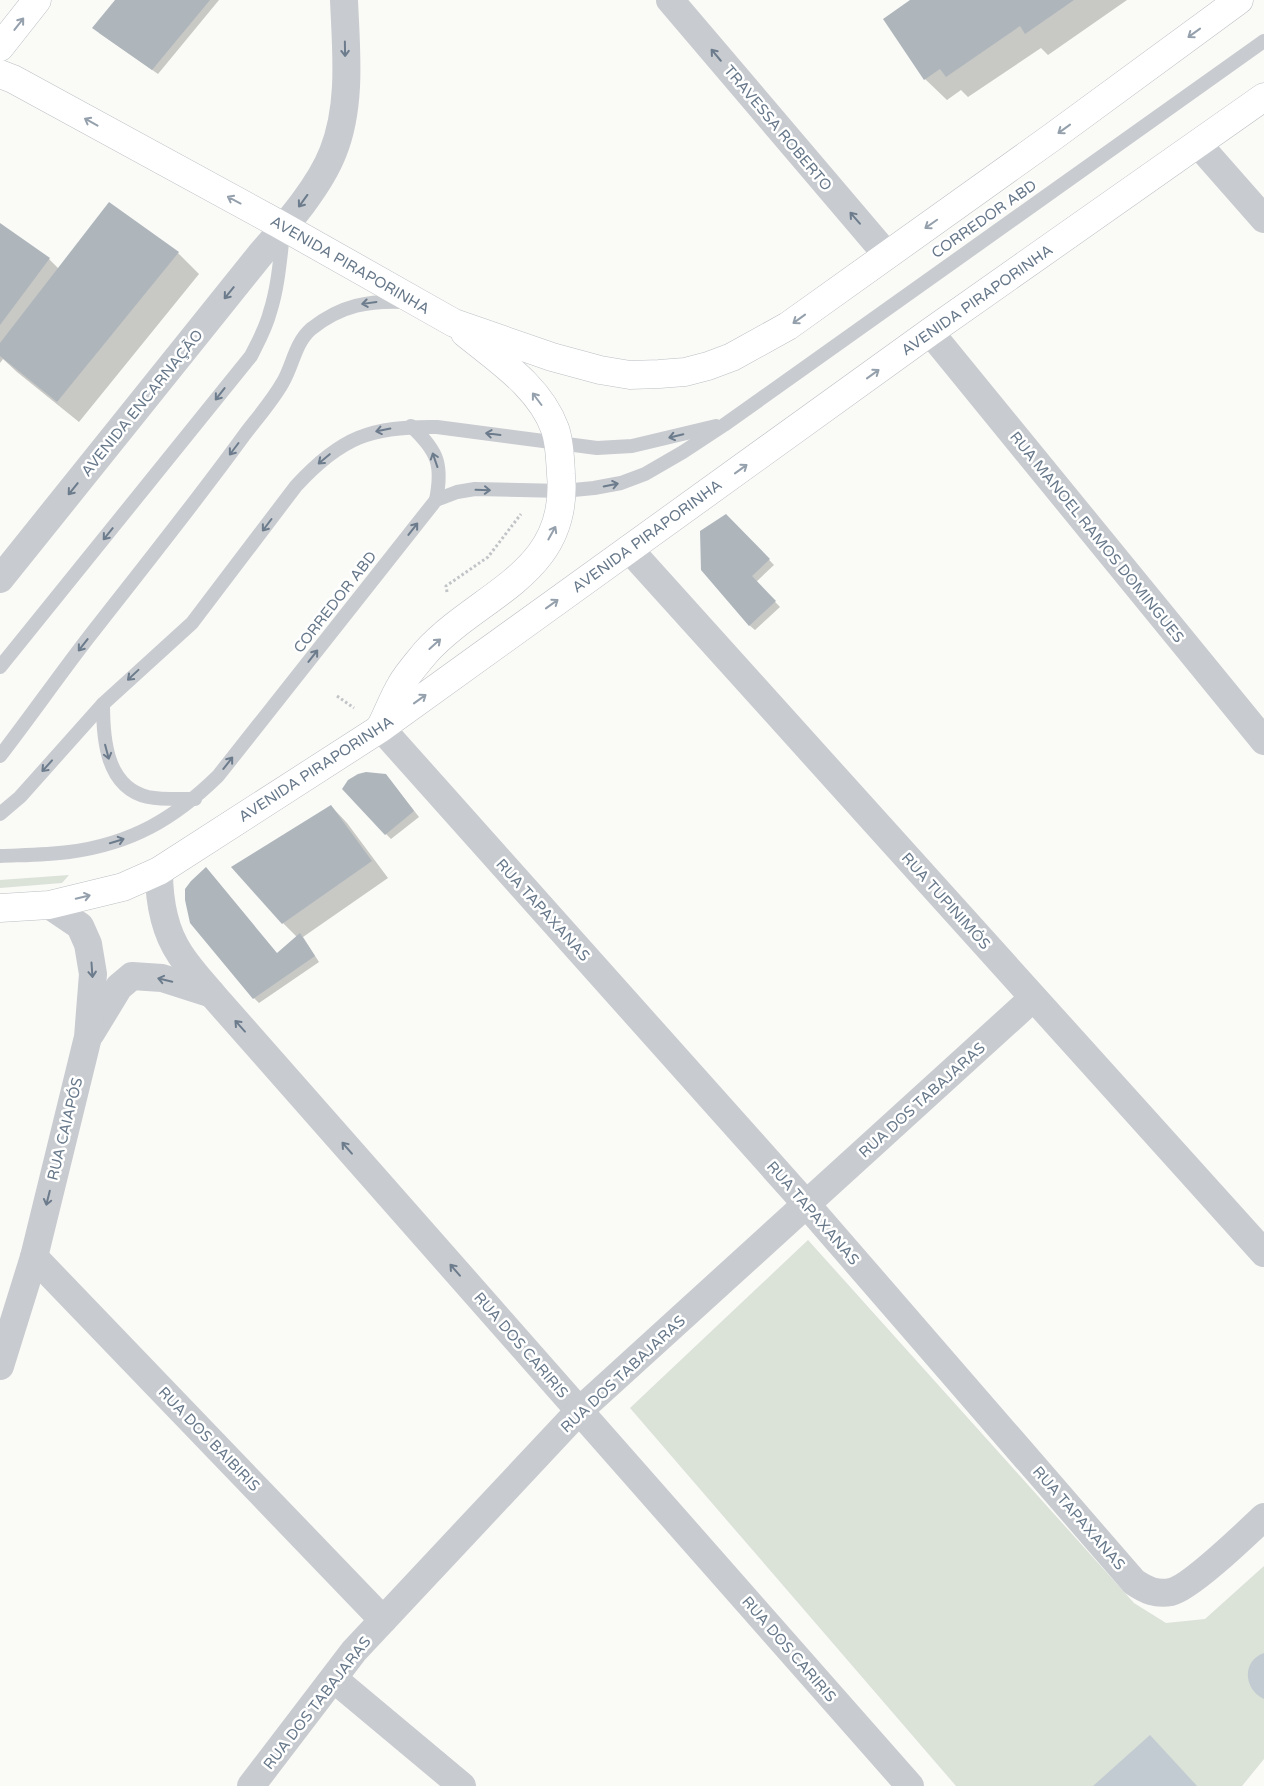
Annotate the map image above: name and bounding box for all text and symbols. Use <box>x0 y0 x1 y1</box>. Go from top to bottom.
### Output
one-way arrow <box>13 17 24 30</box>
one-way arrow <box>1187 28 1201 38</box>
one-way arrow <box>340 40 350 56</box>
one-way arrow <box>710 48 722 61</box>
street label: TRAVESSA ROBERTO <box>720 62 836 194</box>
one-way arrow <box>84 117 99 126</box>
one-way arrow <box>1057 124 1071 135</box>
street label: CORREDOR ABD <box>928 176 1040 262</box>
one-way arrow <box>298 194 308 208</box>
one-way arrow <box>226 195 241 205</box>
street label: AVENIDA PIRAPORINHA <box>267 212 433 318</box>
one-way arrow <box>850 212 861 225</box>
one-way arrow <box>924 219 938 229</box>
street label: AVENIDA PIRAPORINHA <box>898 241 1056 359</box>
one-way arrow <box>224 286 235 299</box>
one-way arrow <box>361 299 377 309</box>
one-way arrow <box>793 313 806 324</box>
street label: AVENIDA ENCARNAÇÃO <box>77 326 207 480</box>
one-way arrow <box>866 369 880 379</box>
one-way arrow <box>215 387 226 400</box>
one-way arrow <box>532 393 543 406</box>
one-way arrow <box>376 426 392 436</box>
street label: RUA MANOEL RAMOS DOMINGUES <box>1006 428 1188 646</box>
one-way arrow <box>485 429 501 439</box>
one-way arrow <box>669 432 685 441</box>
one-way arrow <box>229 442 240 455</box>
one-way arrow <box>430 452 439 468</box>
one-way arrow <box>317 454 330 465</box>
one-way arrow <box>734 463 747 474</box>
street label: AVENIDA PIRAPORINHA <box>569 476 725 596</box>
one-way arrow <box>602 480 618 489</box>
one-way arrow <box>68 482 79 495</box>
one-way arrow <box>474 485 490 495</box>
one-way arrow <box>261 518 272 531</box>
one-way arrow <box>408 522 419 535</box>
one-way arrow <box>102 527 113 540</box>
one-way arrow <box>548 527 558 541</box>
street label: CORREDOR ABD <box>290 548 380 656</box>
one-way arrow <box>545 599 559 609</box>
one-way arrow <box>77 638 88 651</box>
one-way arrow <box>429 638 442 650</box>
one-way arrow <box>308 650 319 663</box>
one-way arrow <box>127 669 139 681</box>
one-way arrow <box>413 694 427 704</box>
street label: AVENIDA PIRAPORINHA <box>235 712 397 826</box>
one-way arrow <box>103 743 113 759</box>
one-way arrow <box>223 757 234 770</box>
one-way arrow <box>42 760 53 773</box>
one-way arrow <box>109 836 125 846</box>
street label: RUA TUPINIMÓS <box>898 849 994 953</box>
street label: RUA TAPAXANAS <box>492 855 594 965</box>
one-way arrow <box>74 892 90 901</box>
one-way arrow <box>87 962 96 978</box>
one-way arrow <box>158 975 174 984</box>
one-way arrow <box>234 1019 246 1032</box>
street label: RUA DOS TABAJARAS <box>855 1039 989 1161</box>
street label: RUA CAIAPÓS <box>44 1076 86 1182</box>
one-way arrow <box>342 1141 353 1154</box>
street label: RUA TAPAXANAS <box>763 1158 863 1268</box>
one-way arrow <box>43 1189 52 1205</box>
one-way arrow <box>449 1263 460 1276</box>
street label: RUA DOS CARIRIS <box>470 1288 572 1402</box>
street label: RUA DOS TABAJARAS <box>557 1312 689 1436</box>
street label: RUA DOS BAIBIRIS <box>155 1383 263 1495</box>
street label: RUA TAPAXANAS <box>1029 1463 1129 1573</box>
street label: RUA DOS CARIRIS <box>738 1592 840 1706</box>
street label: RUA DOS TABAJARAS <box>260 1633 374 1773</box>

